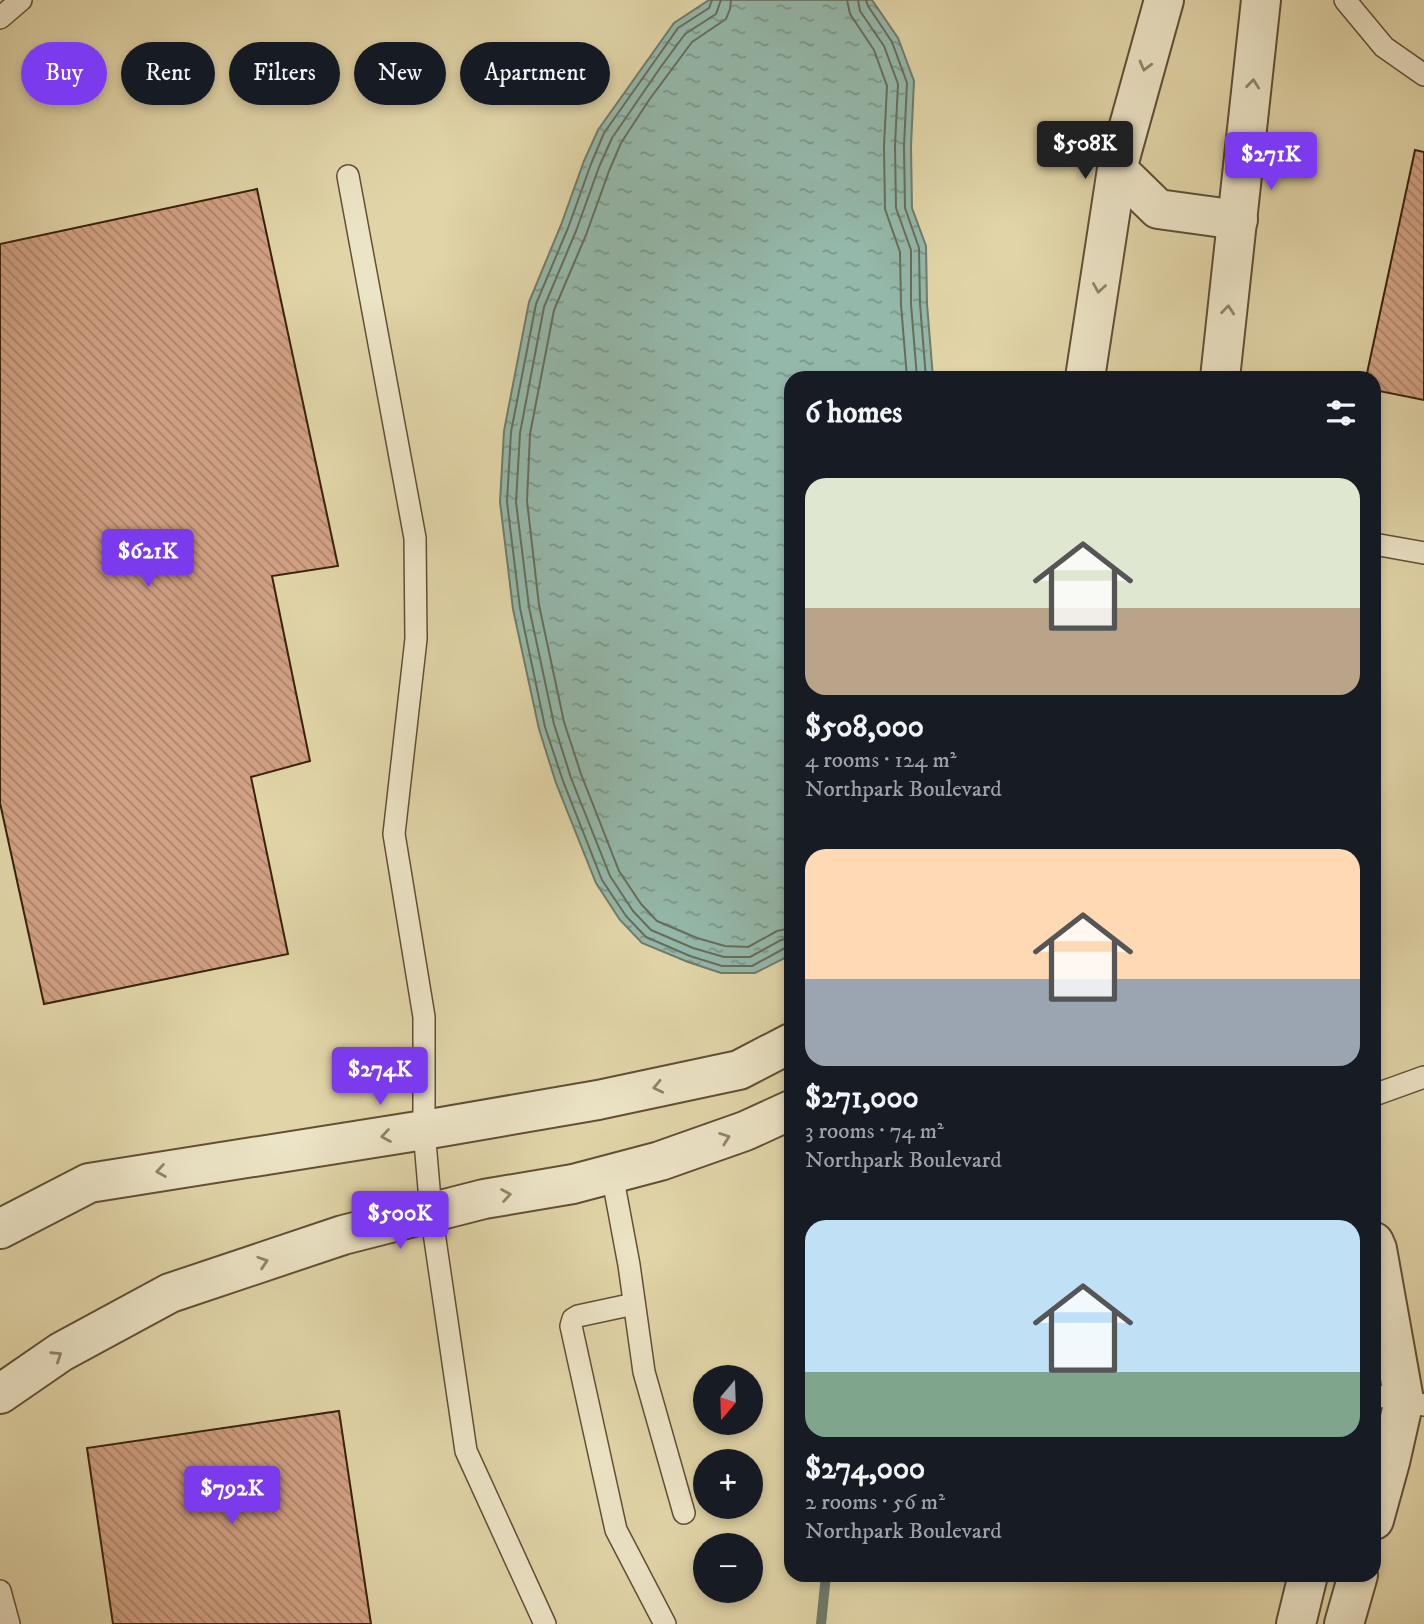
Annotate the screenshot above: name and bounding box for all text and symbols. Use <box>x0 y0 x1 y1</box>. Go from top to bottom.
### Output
chip: Buy <box>21 42 107 105</box>
chip: Rent <box>121 42 215 105</box>
chip: Filters <box>229 42 340 105</box>
chip: New <box>354 42 446 105</box>
chip: Apartment <box>460 42 610 105</box>
one-way arrow <box>1139 60 1154 72</box>
one-way arrow <box>1245 78 1260 89</box>
pin: $508K <box>1036 122 1134 181</box>
text: $508K <box>1053 129 1117 158</box>
pin: $271K <box>1222 132 1320 192</box>
text: $271K <box>1241 140 1301 169</box>
one-way arrow <box>1092 282 1107 294</box>
one-way arrow <box>1220 304 1235 315</box>
icon: filters <box>1322 394 1360 432</box>
text: 6 homes <box>805 395 902 432</box>
icon: home <box>1020 523 1146 649</box>
pin: $621K <box>99 530 197 589</box>
text: $621K <box>118 537 178 566</box>
text: $508,000 <box>805 709 924 746</box>
text: 4 rooms · 124 m² <box>805 746 956 775</box>
text: Northpark Boulevard <box>805 775 1002 804</box>
icon: home <box>1020 894 1146 1020</box>
pin: $274K <box>331 1048 429 1107</box>
text: $274K <box>348 1055 412 1084</box>
one-way arrow <box>652 1079 664 1094</box>
text: $271,000 <box>805 1080 919 1117</box>
text: 3 rooms · 74 m² <box>805 1117 944 1146</box>
one-way arrow <box>380 1128 392 1143</box>
one-way arrow <box>719 1132 731 1146</box>
text: Northpark Boulevard <box>805 1146 1002 1175</box>
one-way arrow <box>155 1163 167 1178</box>
one-way arrow <box>500 1188 511 1203</box>
pin: $500K <box>351 1192 449 1251</box>
text: $500K <box>368 1199 432 1228</box>
one-way arrow <box>256 1256 268 1270</box>
icon: home <box>1020 1265 1146 1391</box>
one-way arrow <box>49 1351 62 1364</box>
north arrow <box>693 1365 763 1435</box>
map controls <box>693 1365 763 1603</box>
button: + <box>693 1449 763 1519</box>
text: $274,000 <box>805 1451 925 1488</box>
pin: $792K <box>183 1466 281 1526</box>
text: $792K <box>200 1474 264 1503</box>
text: 2 rooms · 56 m² <box>805 1488 945 1517</box>
text: Northpark Boulevard <box>805 1517 1002 1546</box>
button: − <box>693 1533 763 1603</box>

